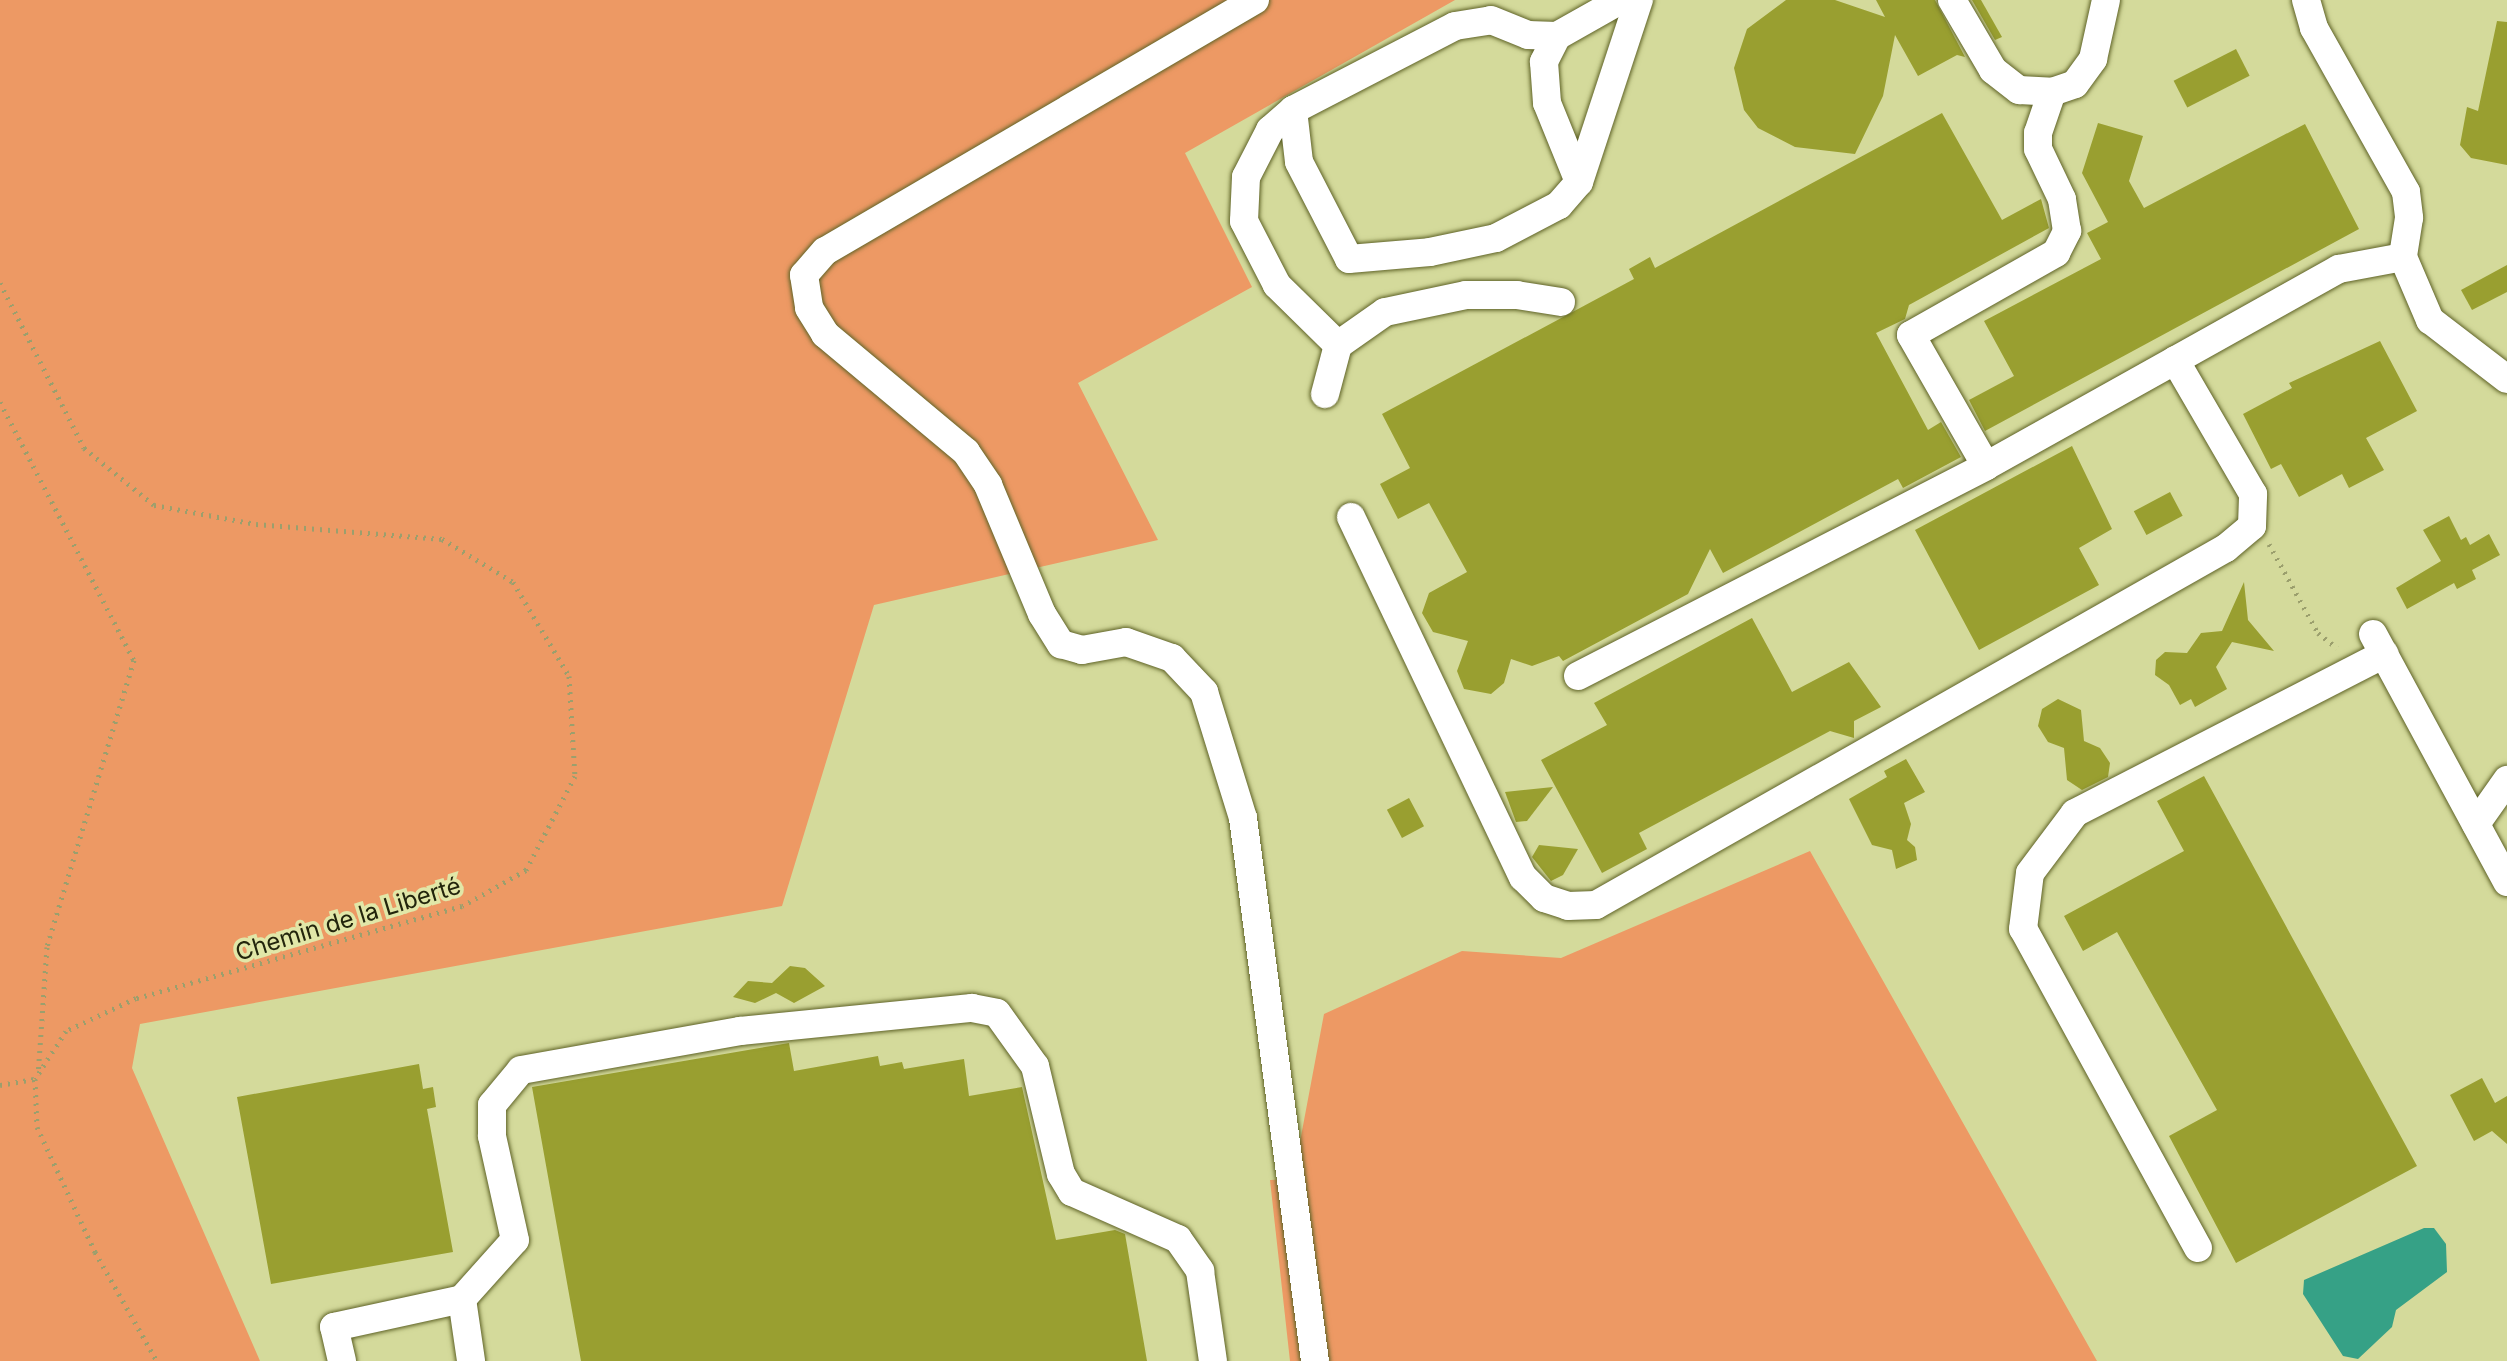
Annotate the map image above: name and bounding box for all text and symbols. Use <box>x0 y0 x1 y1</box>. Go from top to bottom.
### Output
street label: Chemin de la Liberté <box>232 871 464 967</box>

